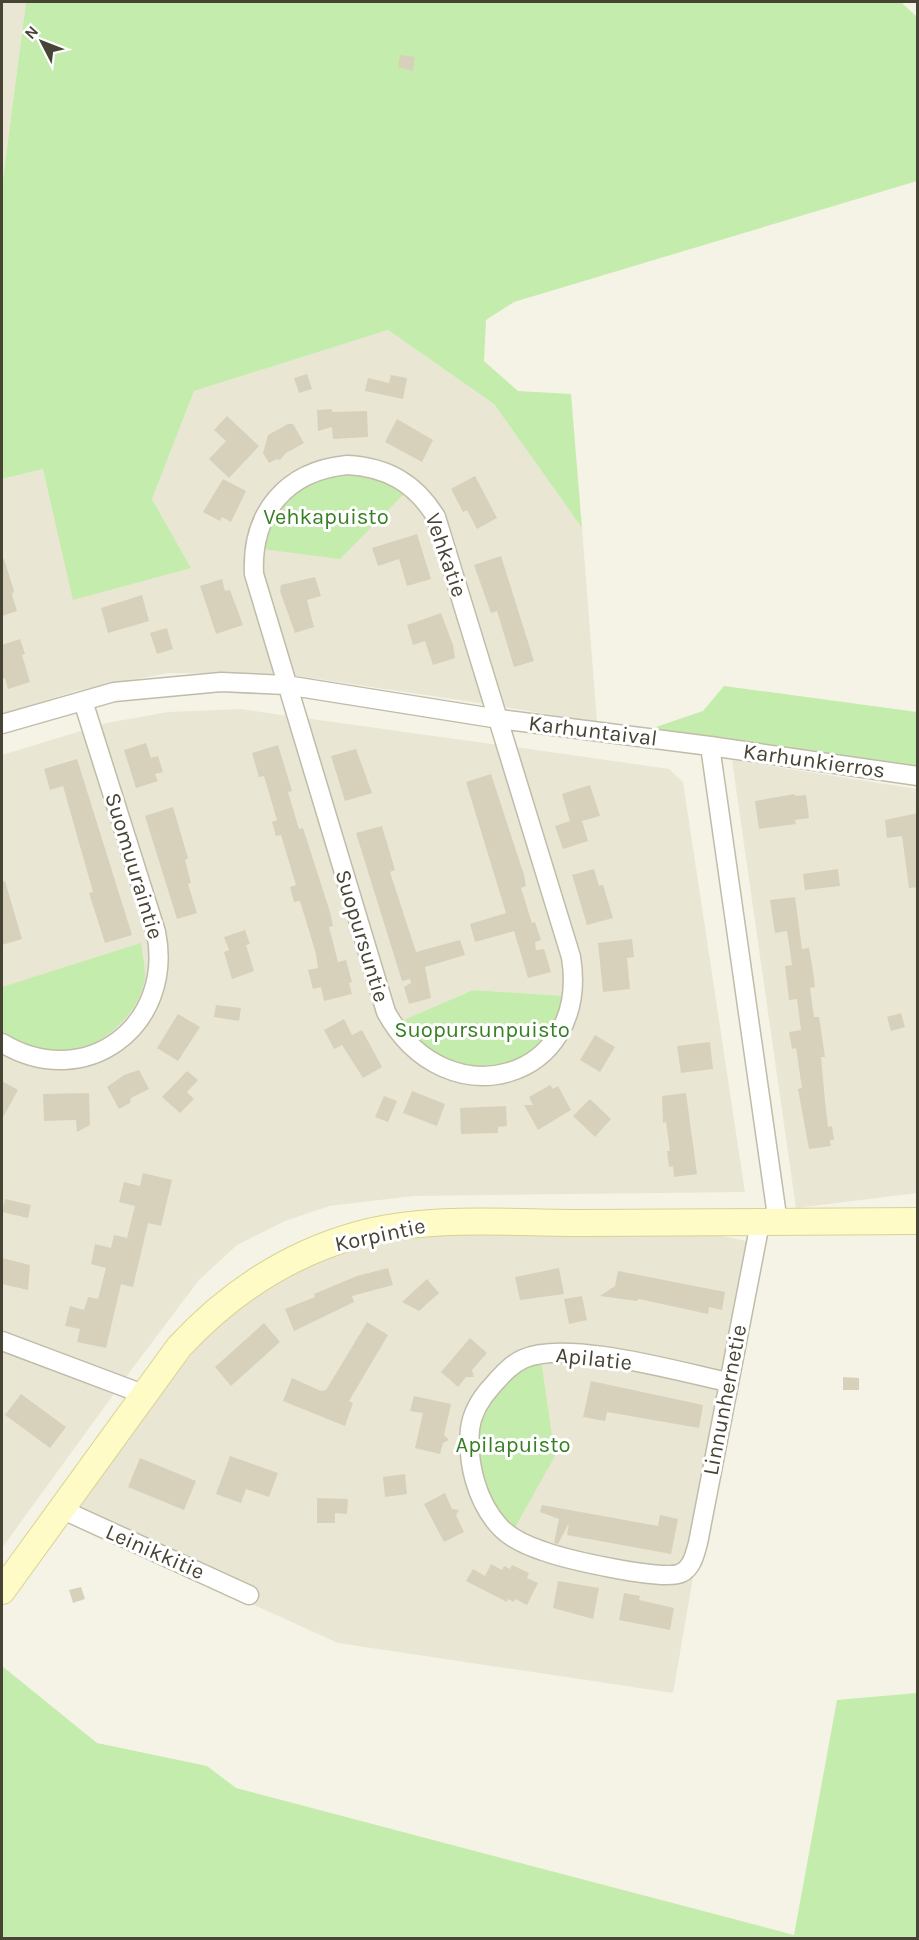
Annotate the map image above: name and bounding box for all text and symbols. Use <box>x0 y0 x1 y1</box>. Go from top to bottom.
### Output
north arrow <box>12 12 72 72</box>
text: N <box>20 22 42 43</box>
park label: Vehkapuisto <box>263 504 389 530</box>
street label: Vehkatie <box>420 510 472 600</box>
street label: Karhuntaival <box>527 710 659 752</box>
street label: Karhunkierros <box>741 738 887 784</box>
street label: Suomuuraintie <box>99 790 169 942</box>
street label: Suopursuntie <box>330 867 394 1005</box>
park label: Suopursunpuisto <box>394 1017 570 1043</box>
street label: Korpintie <box>332 1213 428 1257</box>
street label: Linnunhernetie <box>698 1322 752 1478</box>
street label: Apilatie <box>555 1342 633 1376</box>
park label: Apilapuisto <box>456 1432 570 1458</box>
street label: Leinikkitie <box>102 1519 208 1585</box>

